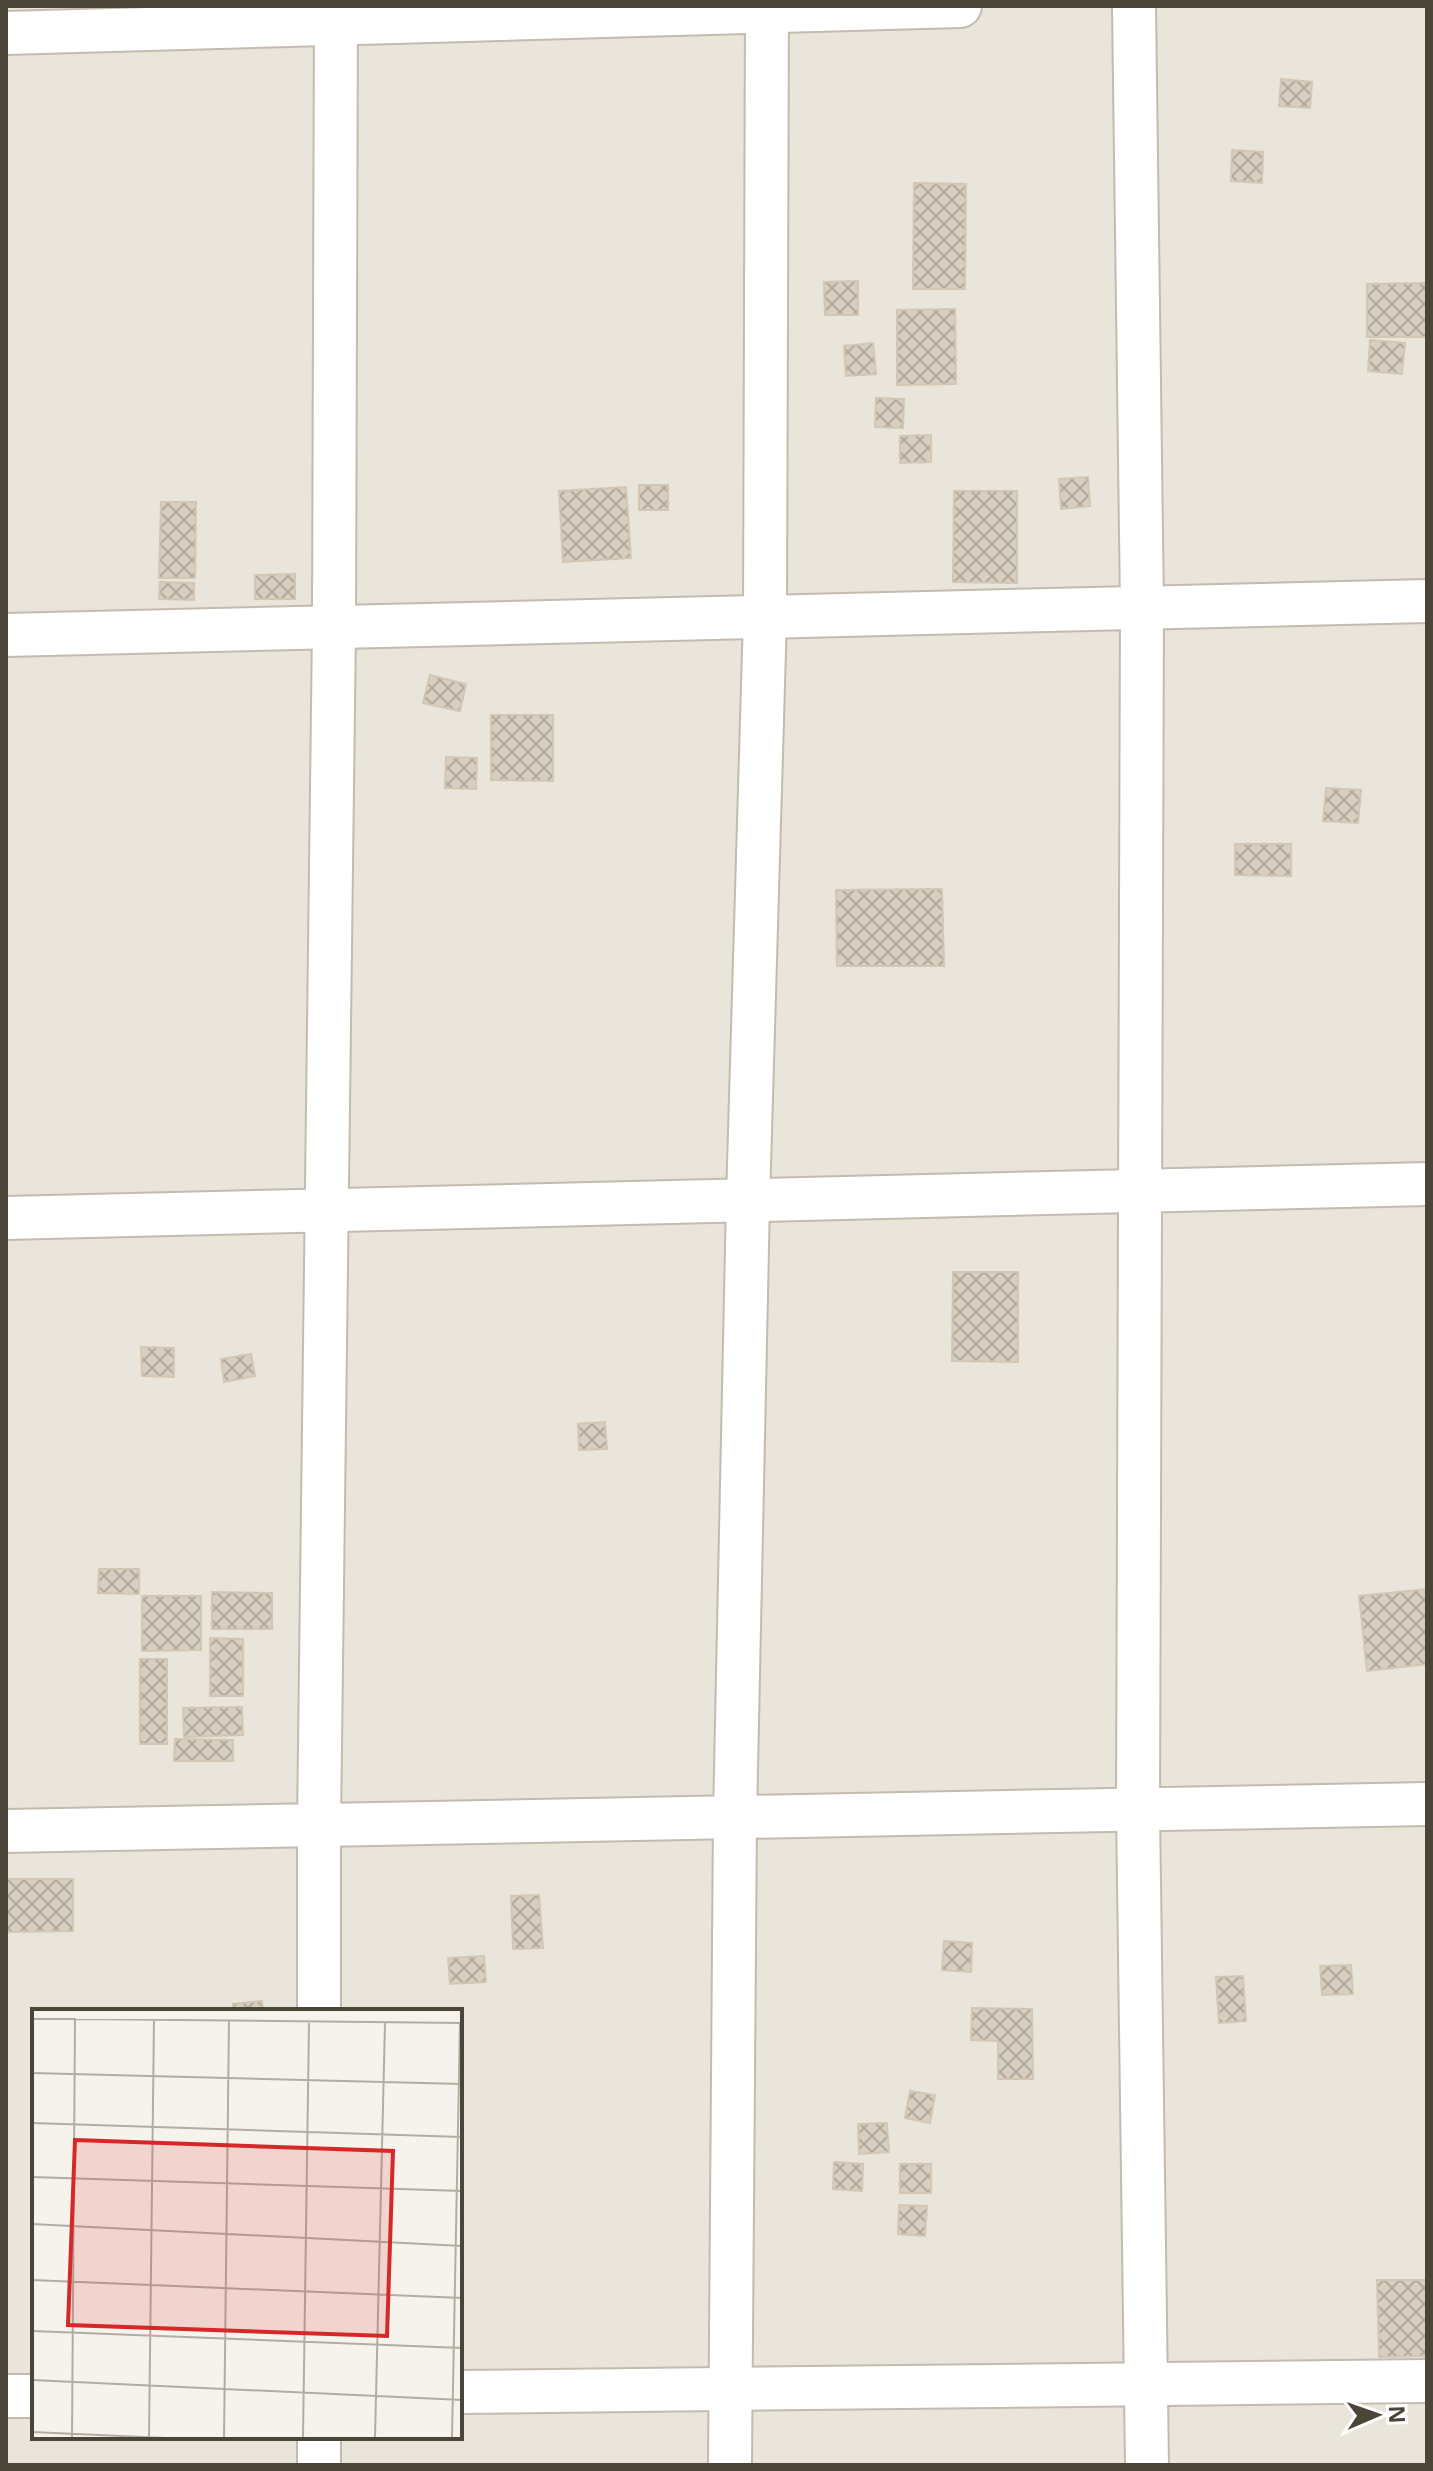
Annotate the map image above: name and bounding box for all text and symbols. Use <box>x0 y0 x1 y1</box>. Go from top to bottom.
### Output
inset map <box>32 2009 462 2439</box>
north arrow <box>1337 2375 1417 2455</box>
text: N <box>1383 2405 1413 2424</box>

